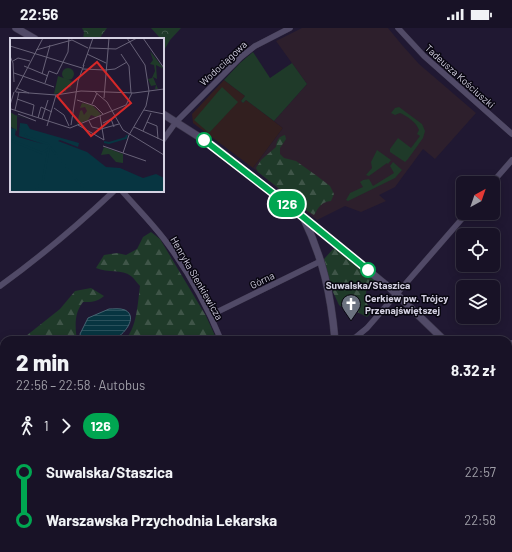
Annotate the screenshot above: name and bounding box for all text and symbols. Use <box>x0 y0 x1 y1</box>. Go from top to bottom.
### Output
text: 22:56 <box>20 5 58 23</box>
inset map <box>10 38 164 192</box>
street label: Wodociągowa <box>197 38 249 88</box>
street label: Tadeusza Kościuszki <box>423 42 497 110</box>
unlabelled marker <box>196 132 212 148</box>
north arrow <box>456 176 500 220</box>
map controls <box>456 176 500 324</box>
line badge: 126 <box>264 191 310 217</box>
text: 126 <box>277 195 297 212</box>
button: locate <box>456 228 500 272</box>
street label: Henryka Sienkiewicza <box>168 234 226 322</box>
marker: Suwalska/Staszica <box>360 262 376 278</box>
street label: Górna <box>248 269 276 291</box>
place label: Suwalska/Staszica <box>326 279 410 291</box>
button: layers <box>456 280 500 324</box>
place label: Cerkiew pw. Trójcy Przenajświętszej <box>365 292 448 316</box>
church icon: Cerkiew pw. Trójcy Przenajświętszej <box>340 293 362 321</box>
text: 2 min <box>16 349 69 375</box>
text: 8.32 zł <box>451 361 496 379</box>
text: 22:56 – 22:58 · Autobus <box>16 377 145 393</box>
icon: walk <box>16 415 38 437</box>
icon: forward <box>55 415 77 437</box>
text: 126 <box>91 417 111 434</box>
text: 1 <box>44 418 49 434</box>
text: Suwalska/Staszica <box>46 463 173 481</box>
text: 22:57 <box>465 464 496 480</box>
text: Warszawska Przychodnia Lekarska <box>46 511 277 529</box>
text: 22:58 <box>464 512 496 528</box>

